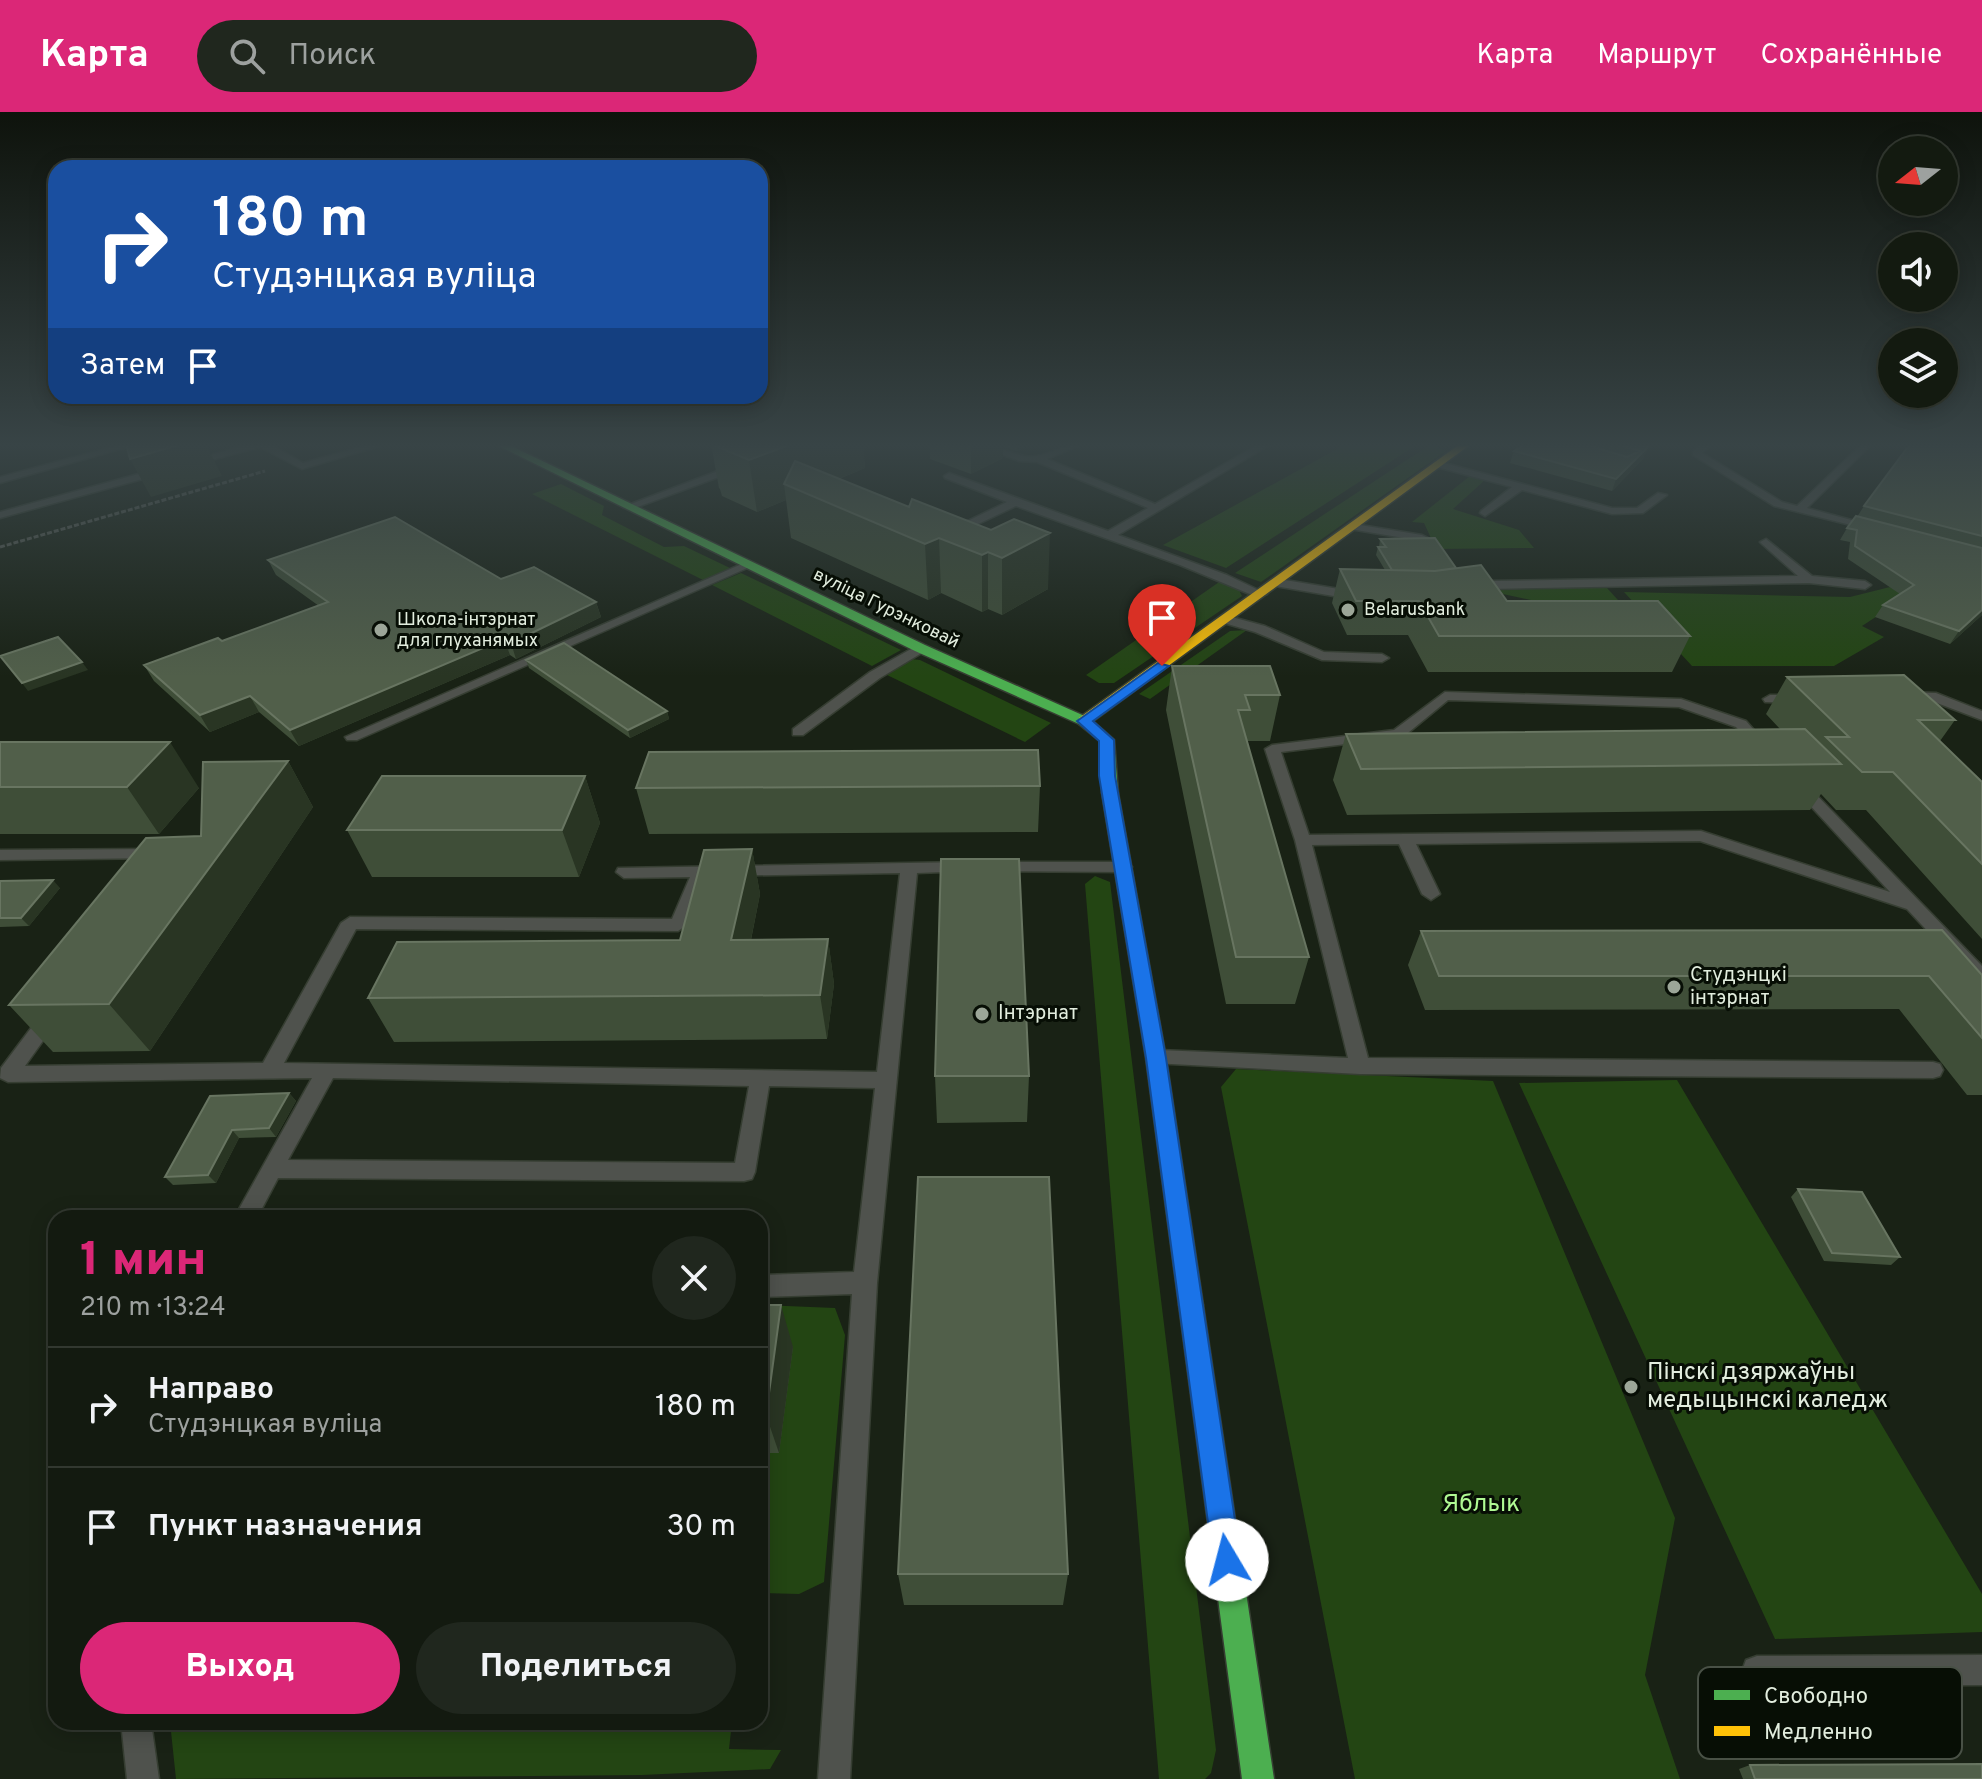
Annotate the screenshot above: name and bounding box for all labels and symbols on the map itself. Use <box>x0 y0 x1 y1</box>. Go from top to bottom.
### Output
north arrow <box>1878 136 1958 216</box>
street label: вуліца Гурэнковай <box>809 564 963 654</box>
pin <box>1128 584 1196 666</box>
place label: Belarusbank <box>1364 599 1465 622</box>
marker: Belarusbank <box>1339 601 1357 619</box>
place label: Школа-інтэрнат для глуханямых <box>397 609 538 653</box>
marker: Школа-інтэрнат для глуханямых <box>372 621 390 639</box>
place label: Студэнцкі інтэрнат <box>1690 963 1787 1012</box>
marker: Студэнцкі інтэрнат <box>1665 978 1683 996</box>
place label: Інтэрнат <box>998 1001 1078 1027</box>
marker: Інтэрнат <box>973 1005 991 1023</box>
place label: Пінскі дзяржаўны медыцынскі каледж <box>1647 1358 1888 1416</box>
marker: Пінскі дзяржаўны медыцынскі каледж <box>1622 1378 1640 1396</box>
park label: Яблык <box>1442 1490 1520 1520</box>
position arrow <box>1185 1518 1269 1602</box>
legend <box>1698 1667 1962 1759</box>
text: Свободно <box>1764 1684 1868 1711</box>
text: Медленно <box>1764 1720 1873 1747</box>

